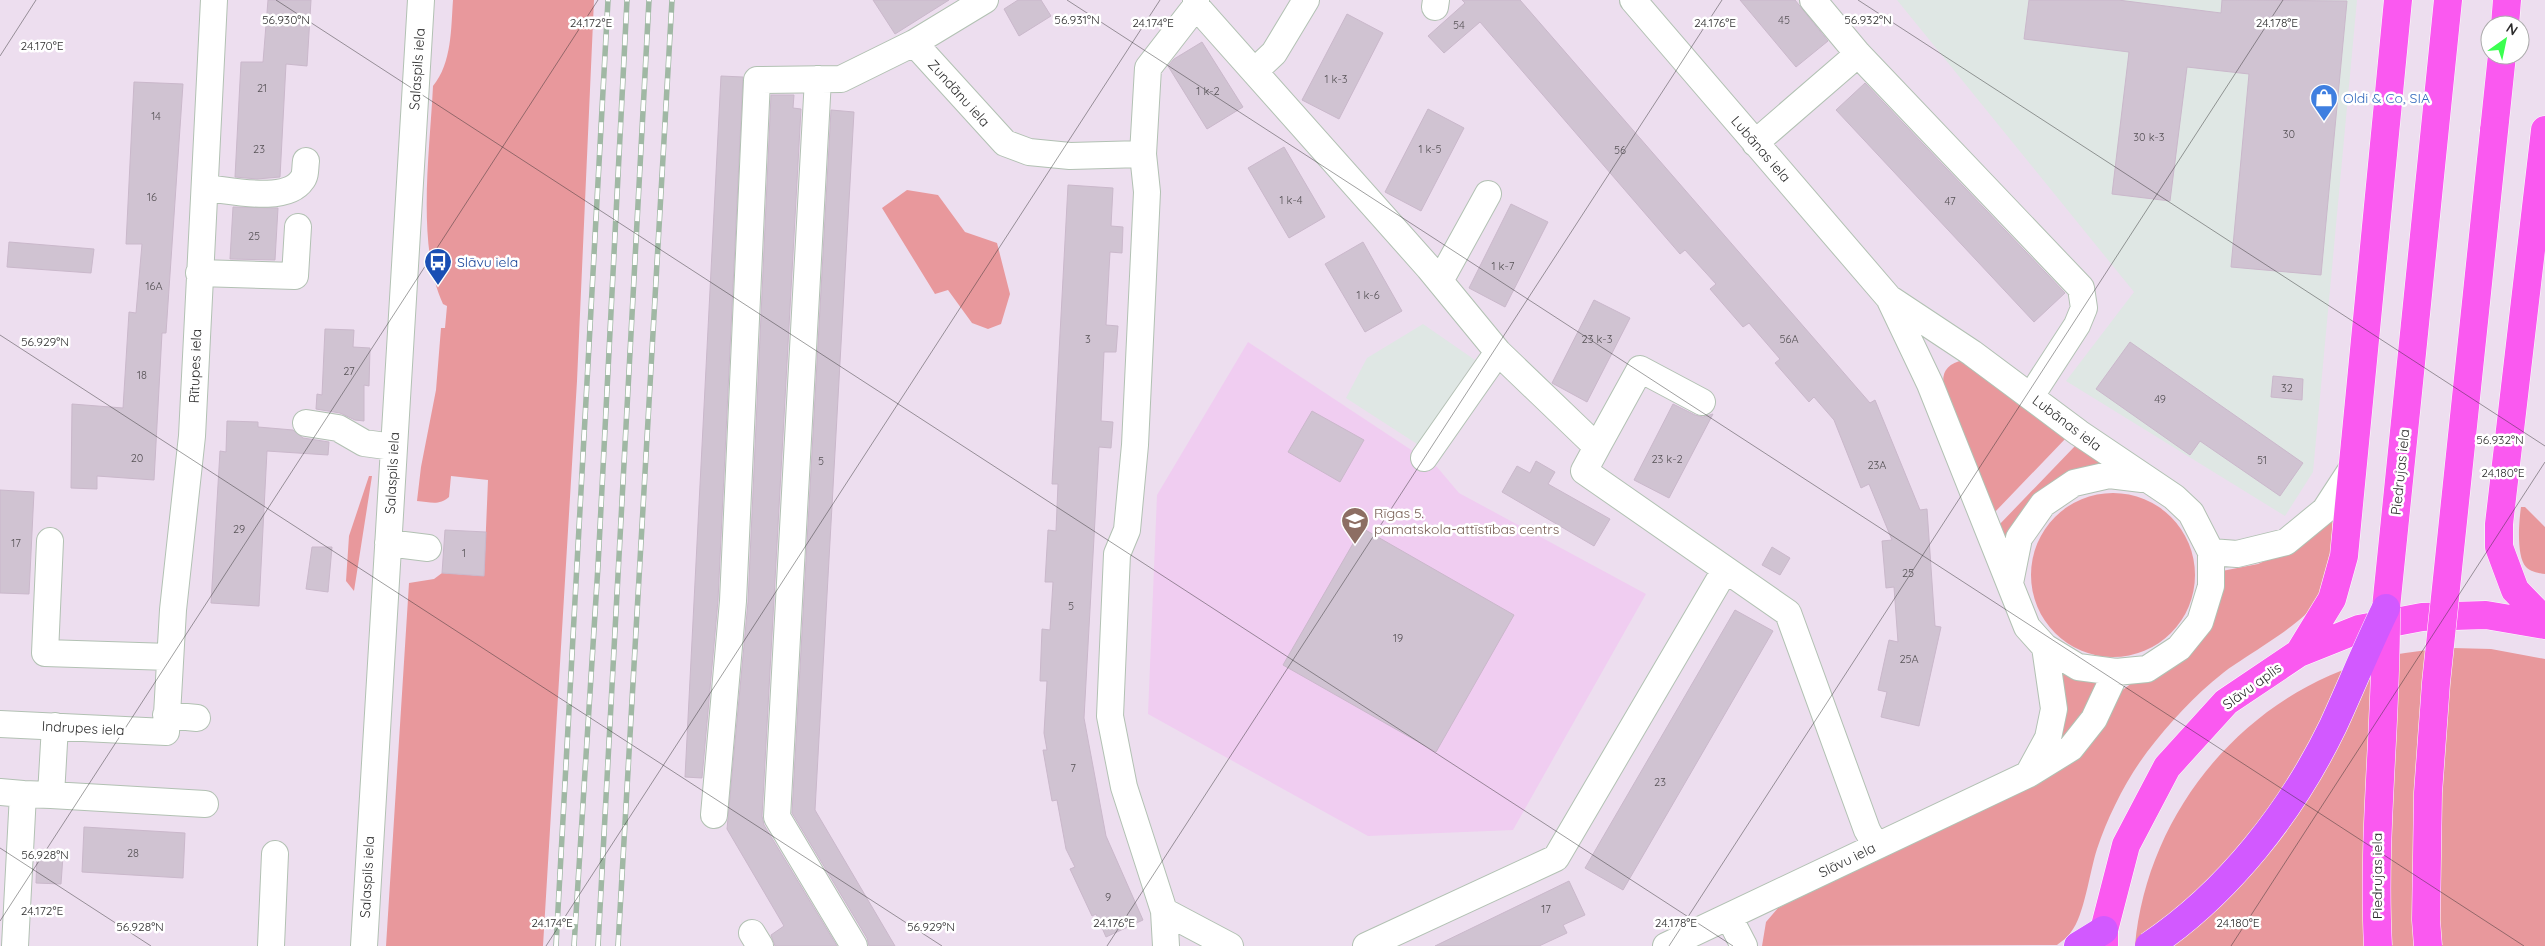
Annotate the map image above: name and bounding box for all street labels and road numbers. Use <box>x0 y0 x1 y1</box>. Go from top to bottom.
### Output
street label: Salaspils iela <box>405 27 429 111</box>
street label: Zundānu iela <box>924 56 994 130</box>
street label: Lubānas iela <box>1727 112 1795 186</box>
street label: Rītupes iela <box>185 328 205 404</box>
street label: Lubānas iela <box>2029 391 2105 455</box>
street label: Piedrujas iela <box>2387 428 2413 516</box>
street label: Salaspils iela <box>381 431 403 515</box>
street label: Slāvu aplis <box>2219 659 2285 713</box>
street label: Indrupes iela <box>41 717 125 739</box>
street label: Piedrujas iela <box>2368 833 2386 919</box>
street label: Salaspils iela <box>356 835 378 919</box>
street label: Slāvu iela <box>1816 838 1878 882</box>

